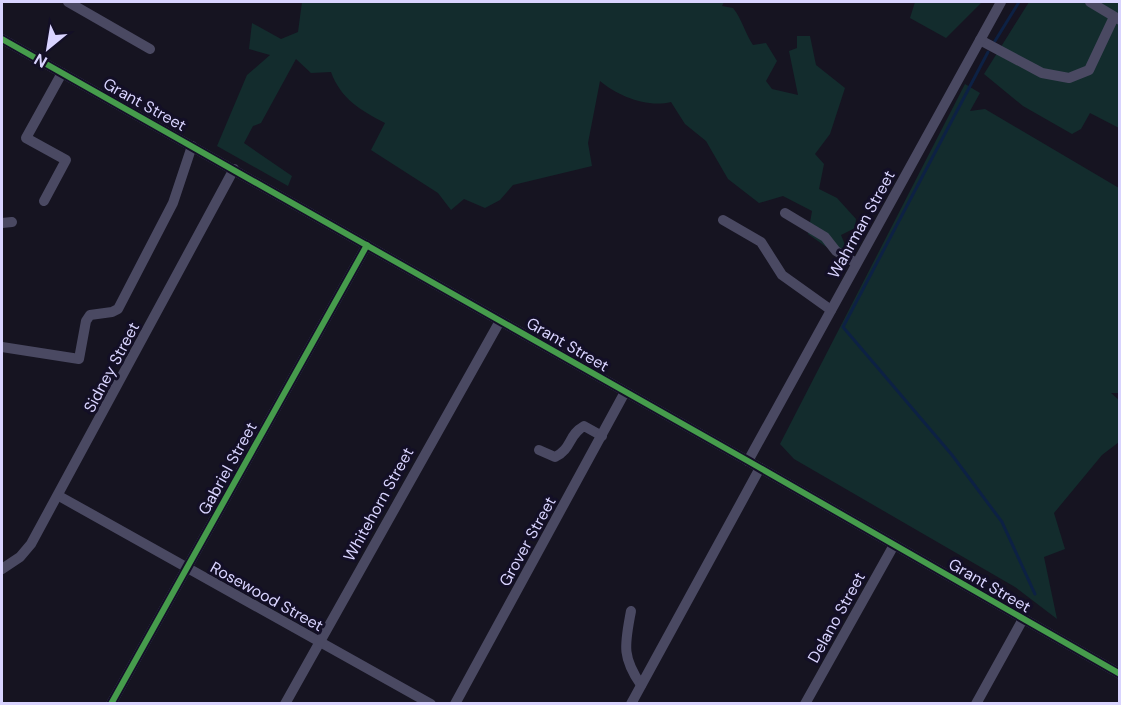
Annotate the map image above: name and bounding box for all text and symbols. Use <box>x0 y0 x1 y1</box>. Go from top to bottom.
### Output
north arrow <box>18 18 78 78</box>
text: N <box>30 49 51 73</box>
street label: Grant Street <box>100 73 190 136</box>
street label: Wahrman Street <box>823 167 900 282</box>
street label: Grant Street <box>523 312 613 376</box>
street label: Sidney Street <box>79 318 144 416</box>
street label: Gabriel Street <box>193 418 262 518</box>
street label: Whitehorn Street <box>338 444 418 565</box>
street label: Grover Street <box>494 493 561 590</box>
street label: Grant Street <box>945 553 1035 617</box>
street label: Rosewood Street <box>207 557 327 636</box>
street label: Delano Street <box>803 568 870 666</box>

